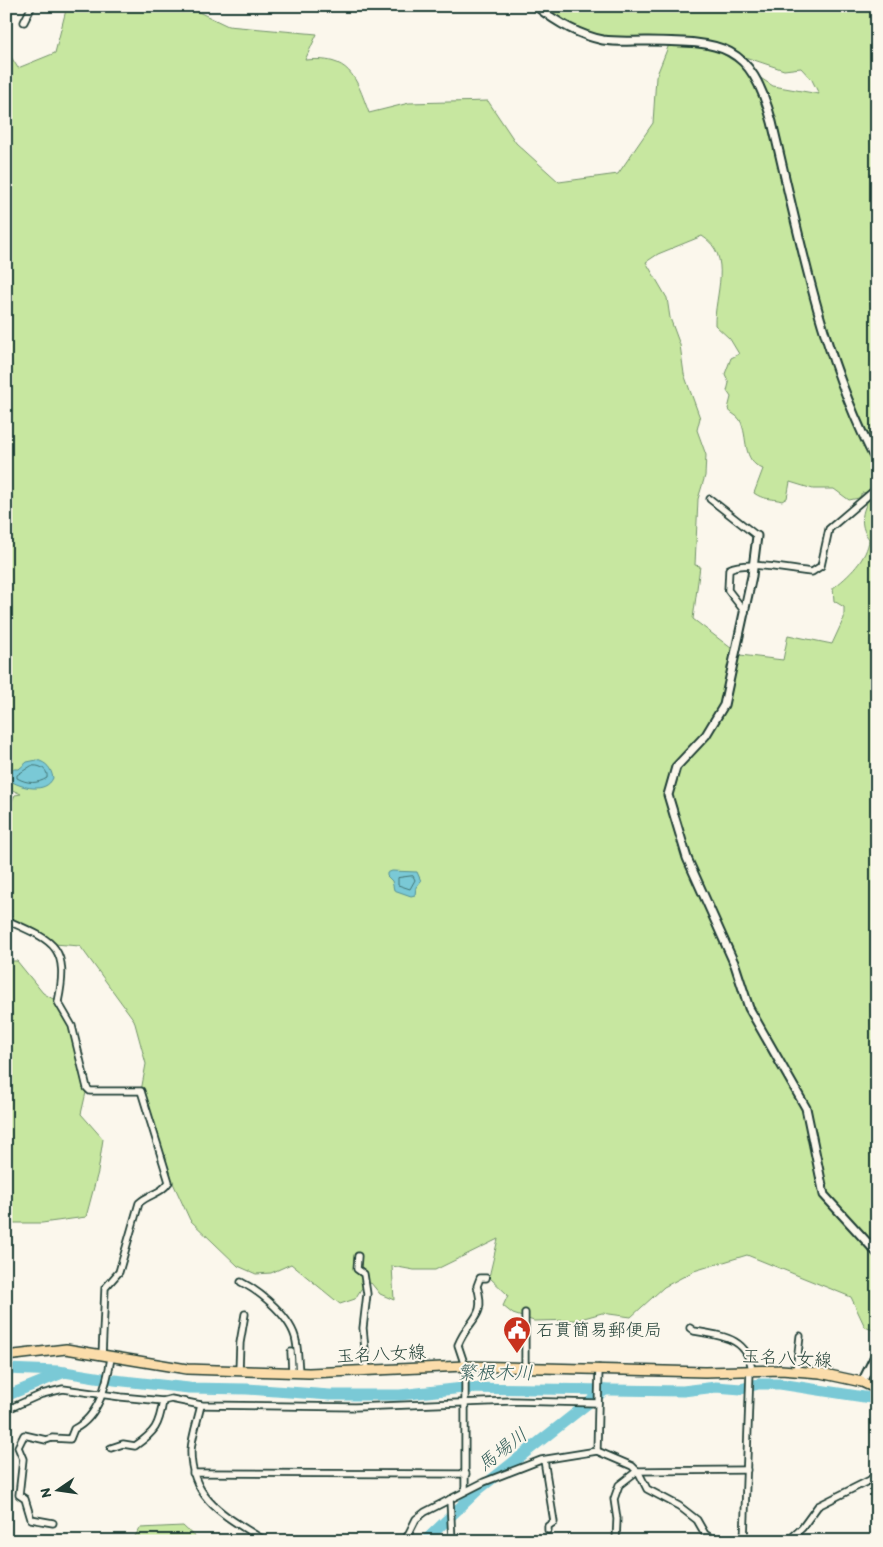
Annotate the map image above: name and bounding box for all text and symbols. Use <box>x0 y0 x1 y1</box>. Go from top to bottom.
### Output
public building icon: 石貫簡易郵便局 <box>502 1315 532 1354</box>
place label: 石貫簡易郵便局 <box>536 1319 662 1341</box>
street label: 玉名八女線 <box>335 1341 427 1367</box>
street label: 玉名八女線 <box>741 1345 833 1371</box>
water label: 繁根木川 <box>457 1361 533 1384</box>
water label: 馬場川 <box>473 1423 532 1476</box>
north arrow <box>32 1464 82 1514</box>
text: N <box>36 1486 55 1499</box>

